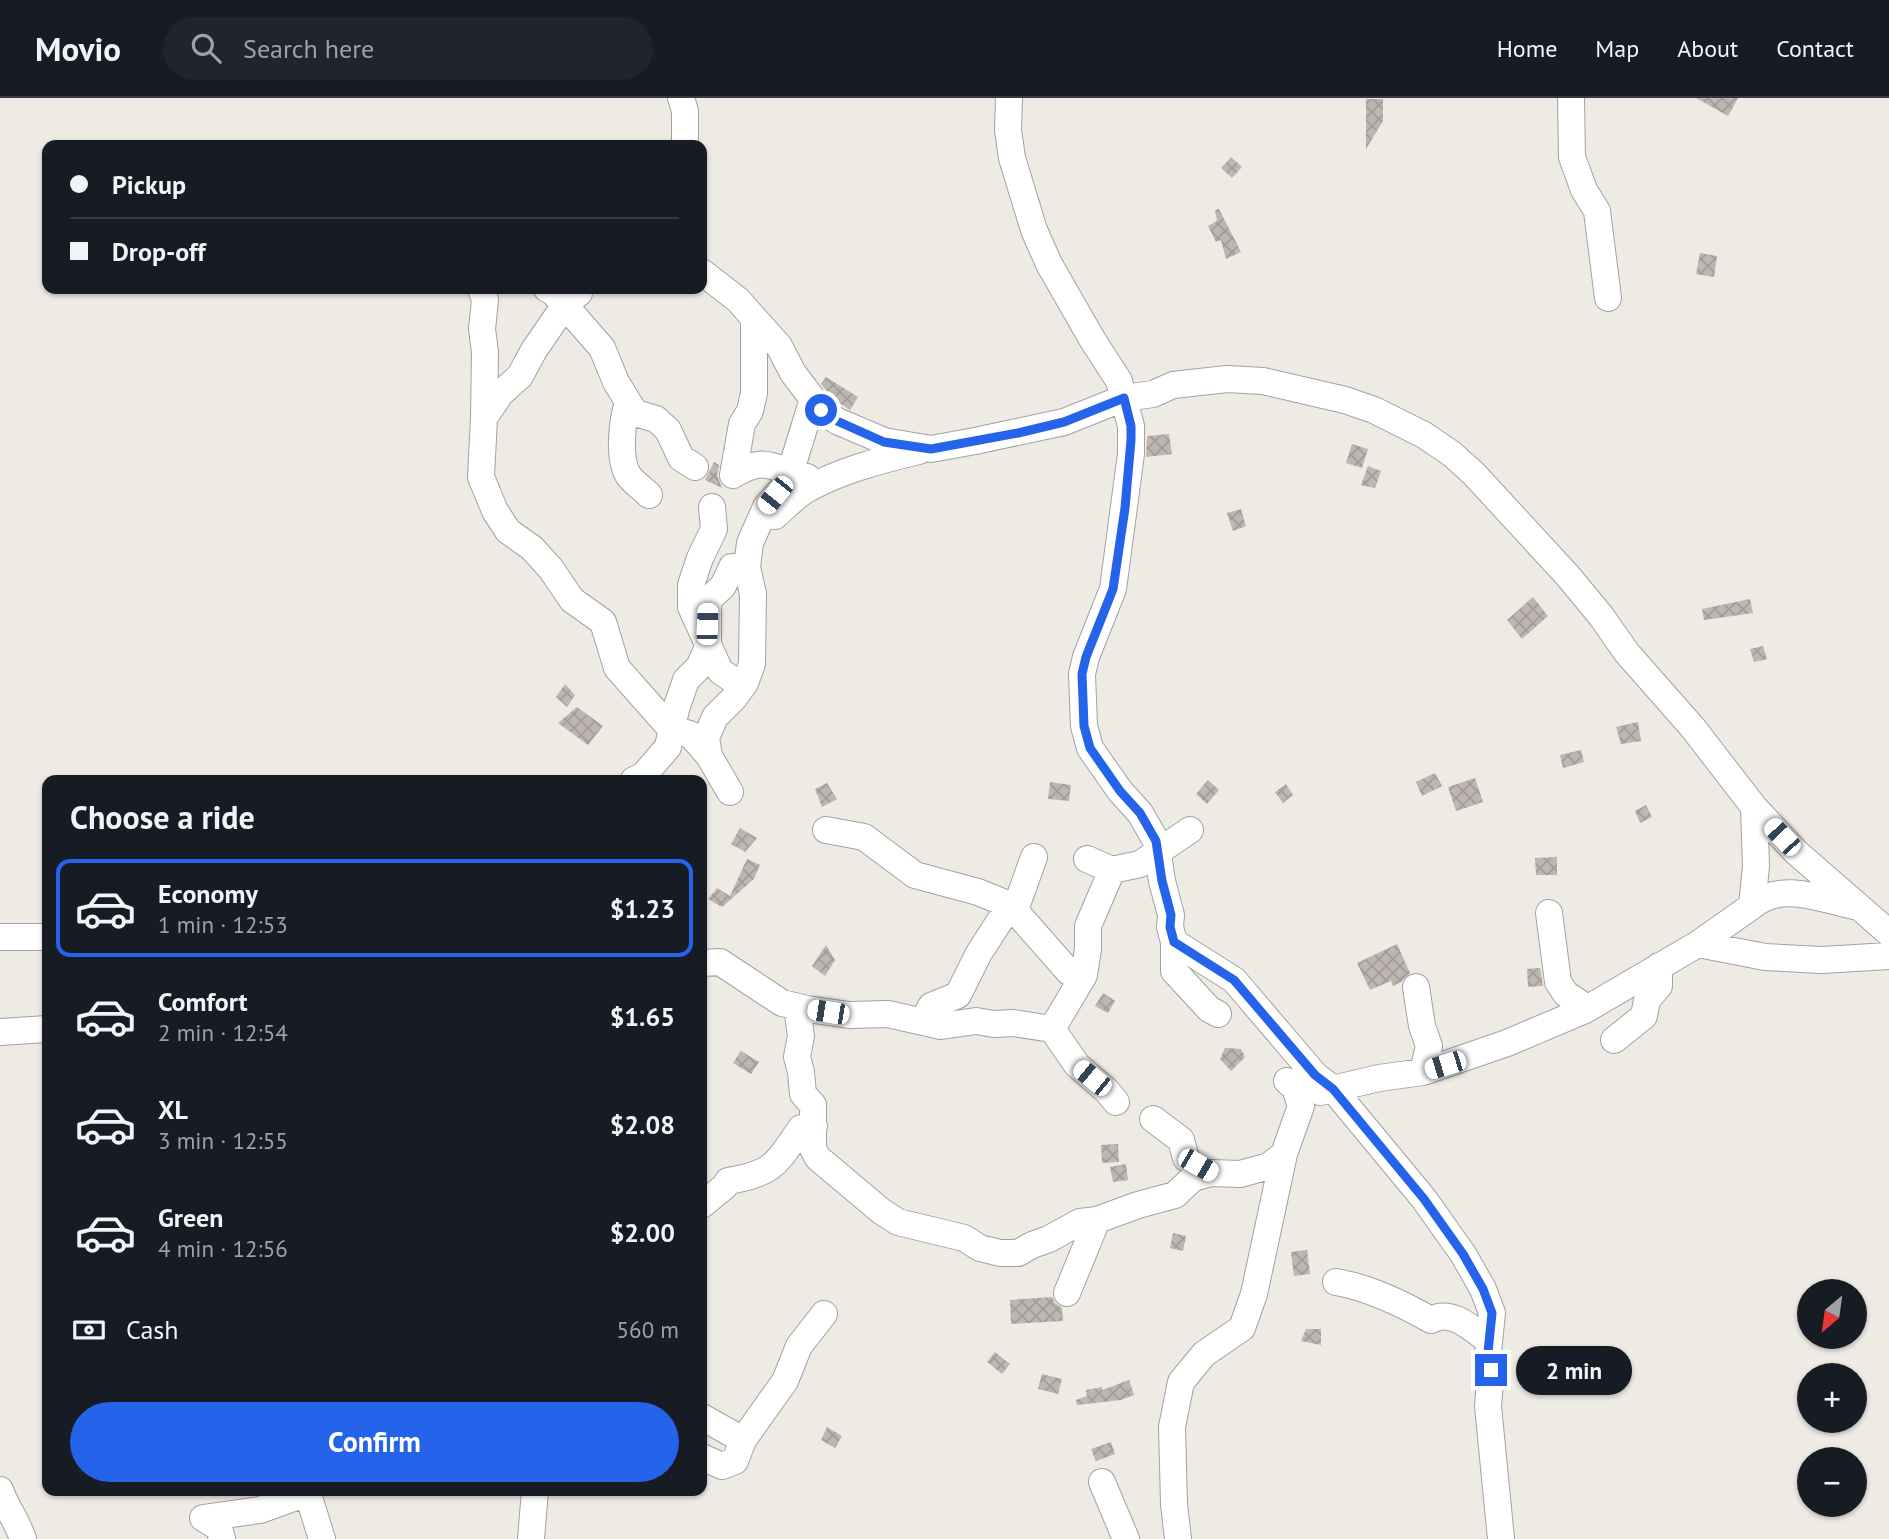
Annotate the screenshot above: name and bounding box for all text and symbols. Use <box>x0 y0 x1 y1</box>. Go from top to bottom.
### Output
search box <box>163 17 653 80</box>
text: Movio <box>35 27 121 70</box>
icon: search <box>187 29 225 67</box>
text: Search here <box>243 32 374 65</box>
text: Home <box>1497 33 1557 64</box>
text: Map <box>1595 33 1639 64</box>
text: About <box>1677 33 1738 64</box>
text: Contact <box>1776 33 1854 64</box>
text: Pickup <box>112 168 186 201</box>
text: Drop-off <box>112 235 206 268</box>
route start <box>805 394 837 426</box>
car <box>754 472 797 518</box>
car <box>696 603 719 645</box>
text: Choose a ride <box>70 796 255 838</box>
car <box>1760 814 1805 860</box>
icon: car <box>74 877 137 940</box>
text: Economy <box>158 877 258 910</box>
text: $1.23 <box>610 892 675 925</box>
text: 1 min · 12:53 <box>158 910 288 939</box>
icon: car <box>74 985 137 1048</box>
text: Comfort <box>158 985 248 1018</box>
car <box>806 998 851 1026</box>
text: $1.65 <box>610 1000 675 1033</box>
text: 2 min · 12:54 <box>158 1018 288 1047</box>
car <box>1422 1049 1469 1081</box>
car <box>1070 1057 1115 1099</box>
icon: car <box>74 1093 137 1156</box>
text: XL <box>158 1093 188 1126</box>
text: $2.08 <box>610 1108 675 1141</box>
text: 3 min · 12:55 <box>158 1126 288 1155</box>
car <box>1175 1145 1222 1185</box>
icon: car <box>74 1201 137 1264</box>
text: Green <box>158 1201 223 1234</box>
text: $2.00 <box>610 1216 675 1249</box>
text: 4 min · 12:56 <box>158 1234 288 1263</box>
north arrow <box>1797 1279 1867 1349</box>
map controls <box>1797 1279 1867 1517</box>
icon: cash <box>70 1311 108 1349</box>
text: Cash <box>126 1313 178 1346</box>
text: 560 m <box>617 1315 679 1344</box>
callout: 2 min <box>1516 1346 1631 1394</box>
route end <box>1475 1354 1507 1386</box>
text: 2 min <box>1546 1356 1602 1385</box>
button: + <box>1797 1363 1867 1433</box>
button: Confirm <box>70 1402 679 1482</box>
button: − <box>1797 1447 1867 1517</box>

